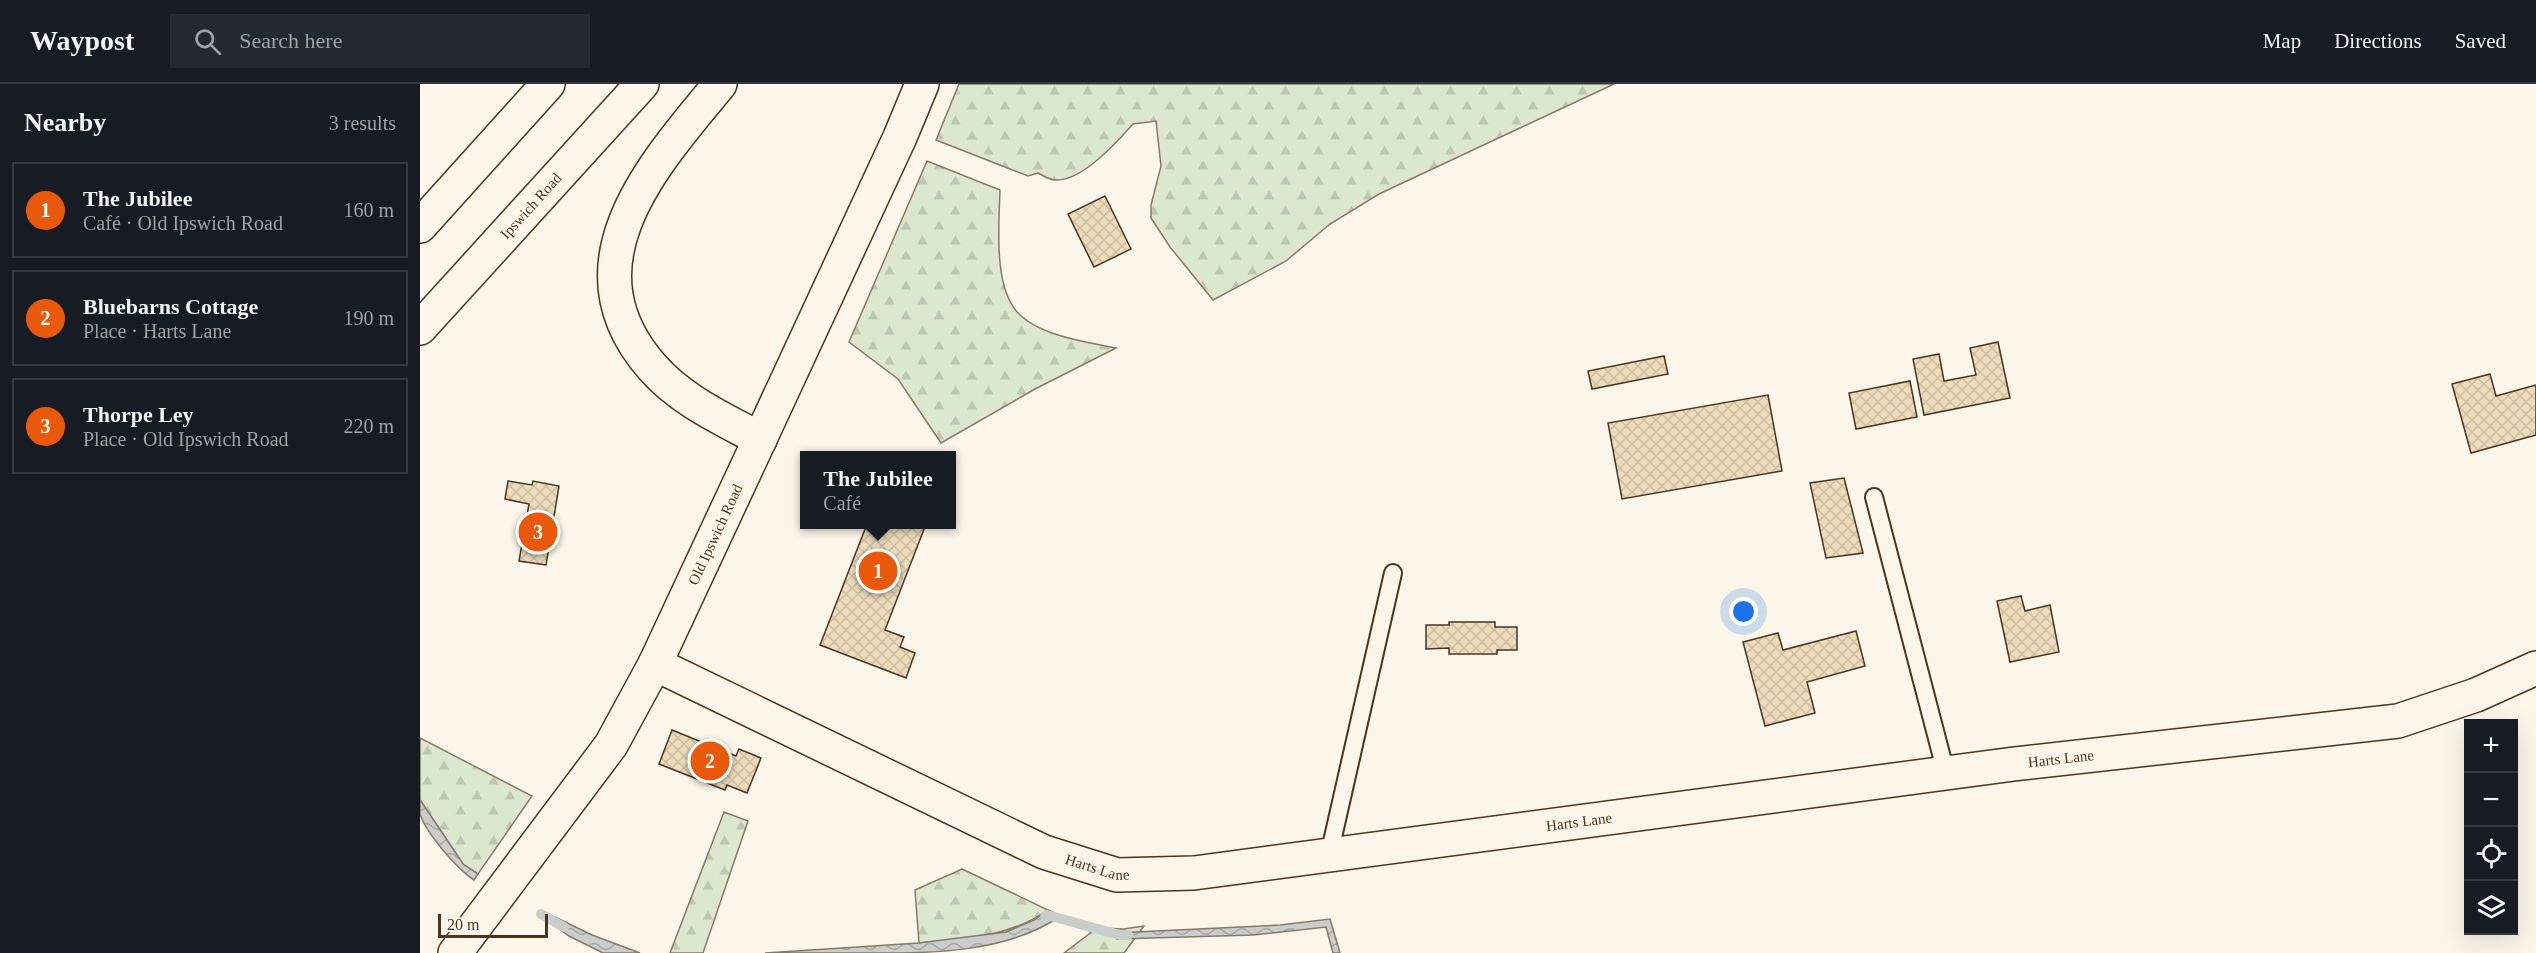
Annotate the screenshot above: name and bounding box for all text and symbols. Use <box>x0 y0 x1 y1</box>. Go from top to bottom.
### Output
search box <box>170 14 590 68</box>
text: Waypost <box>30 25 134 56</box>
icon: search <box>191 25 224 58</box>
text: Search here <box>239 28 342 53</box>
text: Map <box>2263 29 2301 53</box>
text: Directions <box>2334 29 2422 53</box>
text: Saved <box>2455 29 2506 53</box>
text: Nearby <box>24 108 106 137</box>
text: 3 results <box>329 112 396 134</box>
street label: Ipswich Road <box>497 170 565 242</box>
text: The Jubilee <box>83 186 192 211</box>
text: 1 <box>41 199 51 221</box>
text: 160 m <box>343 199 394 221</box>
text: Café · Old Ipswich Road <box>83 212 283 234</box>
text: Bluebarns Cottage <box>83 294 258 319</box>
text: 2 <box>41 307 51 329</box>
text: 190 m <box>343 307 394 329</box>
text: Place · Harts Lane <box>83 320 231 342</box>
text: Thorpe Ley <box>83 402 194 427</box>
text: 3 <box>41 415 51 437</box>
text: 220 m <box>343 415 394 437</box>
text: Place · Old Ipswich Road <box>83 428 289 450</box>
popup <box>800 451 956 529</box>
text: The Jubilee <box>823 466 933 491</box>
street label: Old Ipswich Road <box>685 481 746 587</box>
text: Café <box>823 492 861 514</box>
pin: 3 <box>518 510 558 554</box>
pin: 1 <box>858 548 898 594</box>
your location <box>1729 597 1758 626</box>
map controls <box>2464 719 2518 935</box>
button: + <box>2464 719 2518 773</box>
pin: 2 <box>690 738 730 784</box>
street label: Harts Lane <box>2027 747 2095 770</box>
button: − <box>2464 773 2518 827</box>
street label: Harts Lane <box>1545 809 1613 834</box>
button: locate <box>2464 827 2518 881</box>
street label: Harts Lane <box>1063 851 1130 883</box>
button: layers <box>2464 881 2518 935</box>
scale bar <box>438 911 548 938</box>
text: 20 m <box>447 916 479 933</box>

